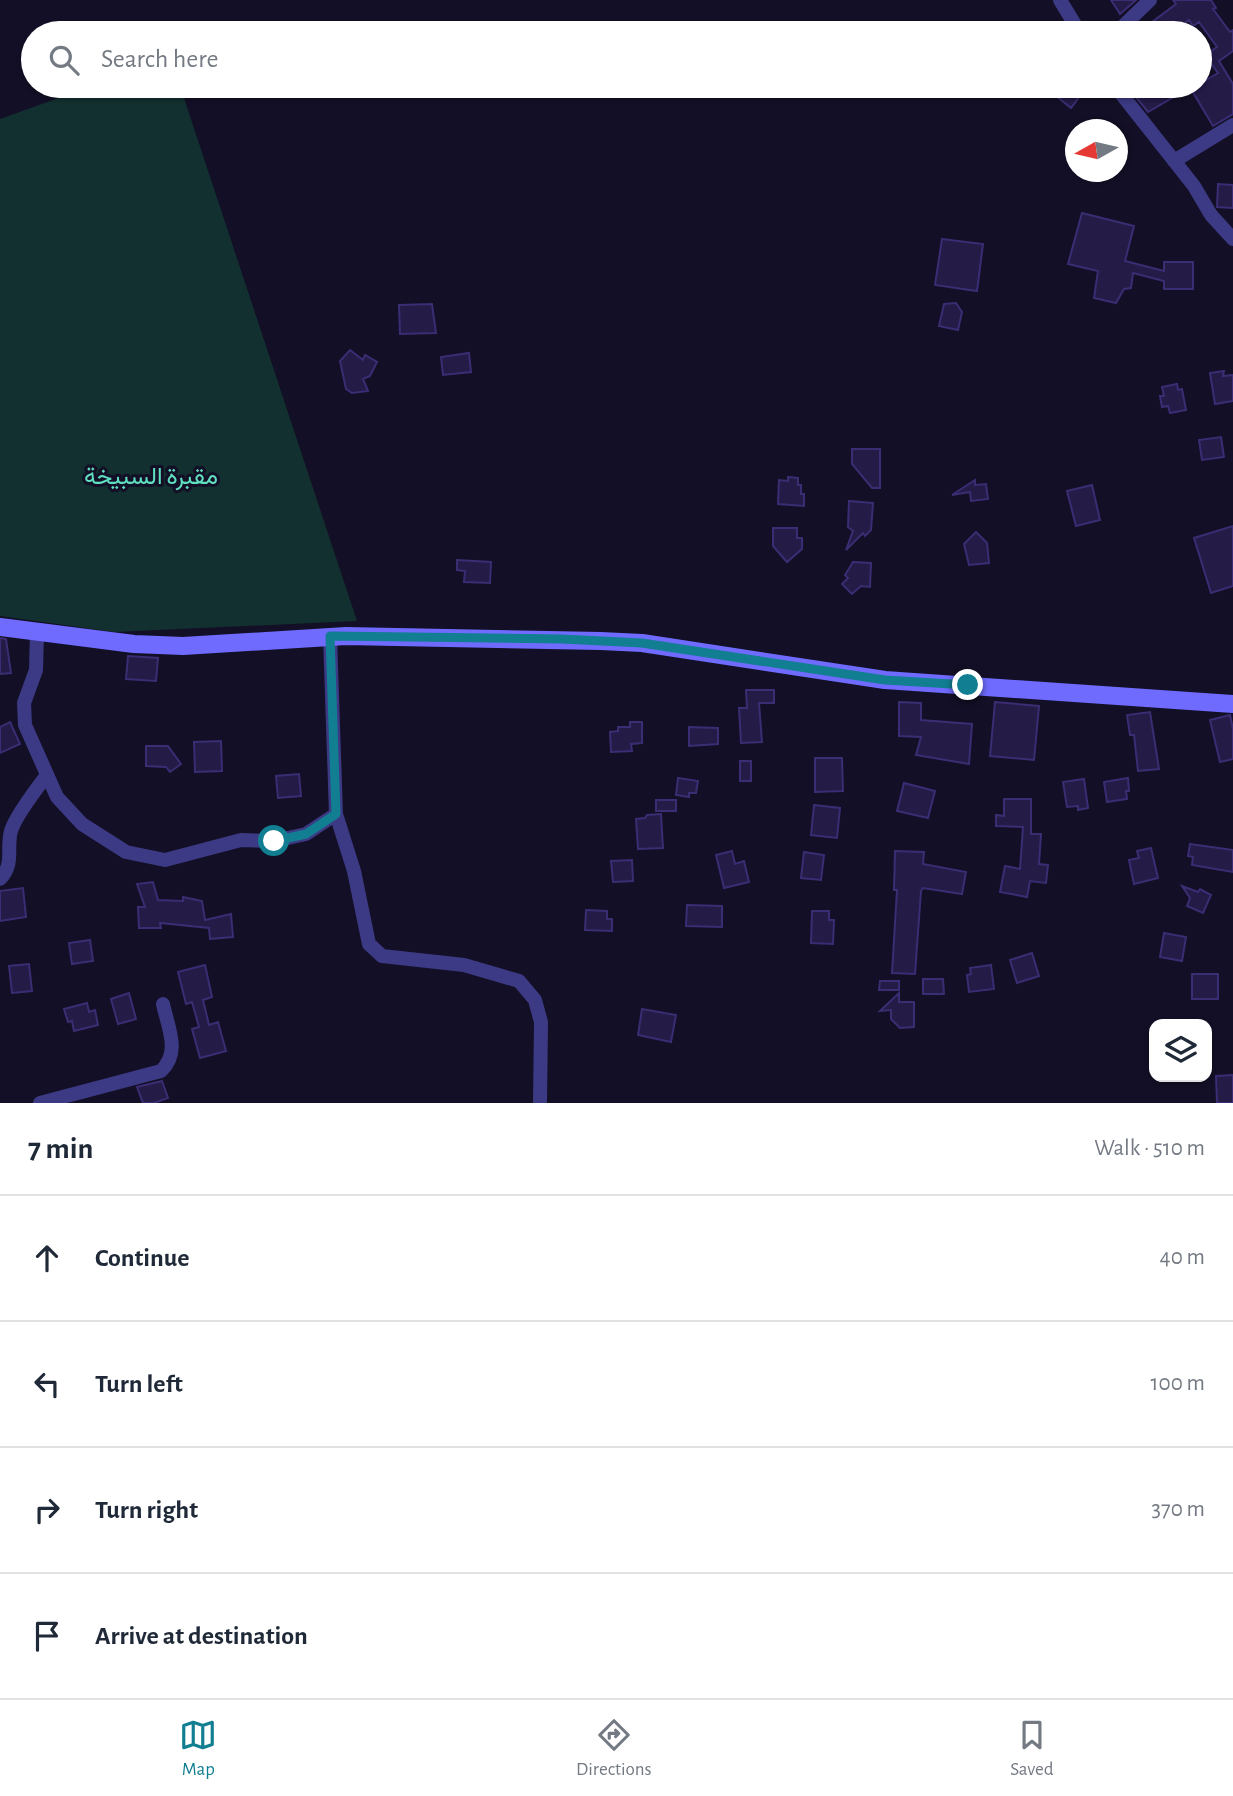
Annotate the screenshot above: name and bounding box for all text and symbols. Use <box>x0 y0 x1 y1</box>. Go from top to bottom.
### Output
search box <box>21 21 1212 98</box>
icon: search <box>45 41 83 79</box>
text: Search here <box>101 46 219 72</box>
north arrow <box>1065 119 1128 182</box>
park label: مقبرة السبيخة <box>84 465 218 491</box>
route end <box>952 669 983 700</box>
route start <box>258 825 289 856</box>
map controls <box>1149 1019 1212 1082</box>
button: layers <box>1149 1019 1212 1082</box>
text: 7 min <box>28 1134 93 1164</box>
text: Walk · 510 m <box>1094 1137 1205 1160</box>
icon: ahead <box>28 1239 66 1277</box>
text: Continue <box>95 1245 190 1271</box>
text: 40 m <box>1160 1246 1205 1269</box>
icon: left <box>28 1365 66 1403</box>
text: Turn left <box>95 1371 183 1397</box>
text: 100 m <box>1151 1372 1205 1395</box>
icon: right <box>28 1491 66 1529</box>
text: Turn right <box>95 1497 198 1523</box>
text: 370 m <box>1152 1498 1205 1521</box>
icon: arrive <box>28 1617 66 1655</box>
text: Arrive at destination <box>95 1623 308 1649</box>
tab: Map <box>179 1716 217 1781</box>
tab: Directions <box>576 1716 652 1781</box>
tab: Saved <box>1010 1716 1054 1781</box>

